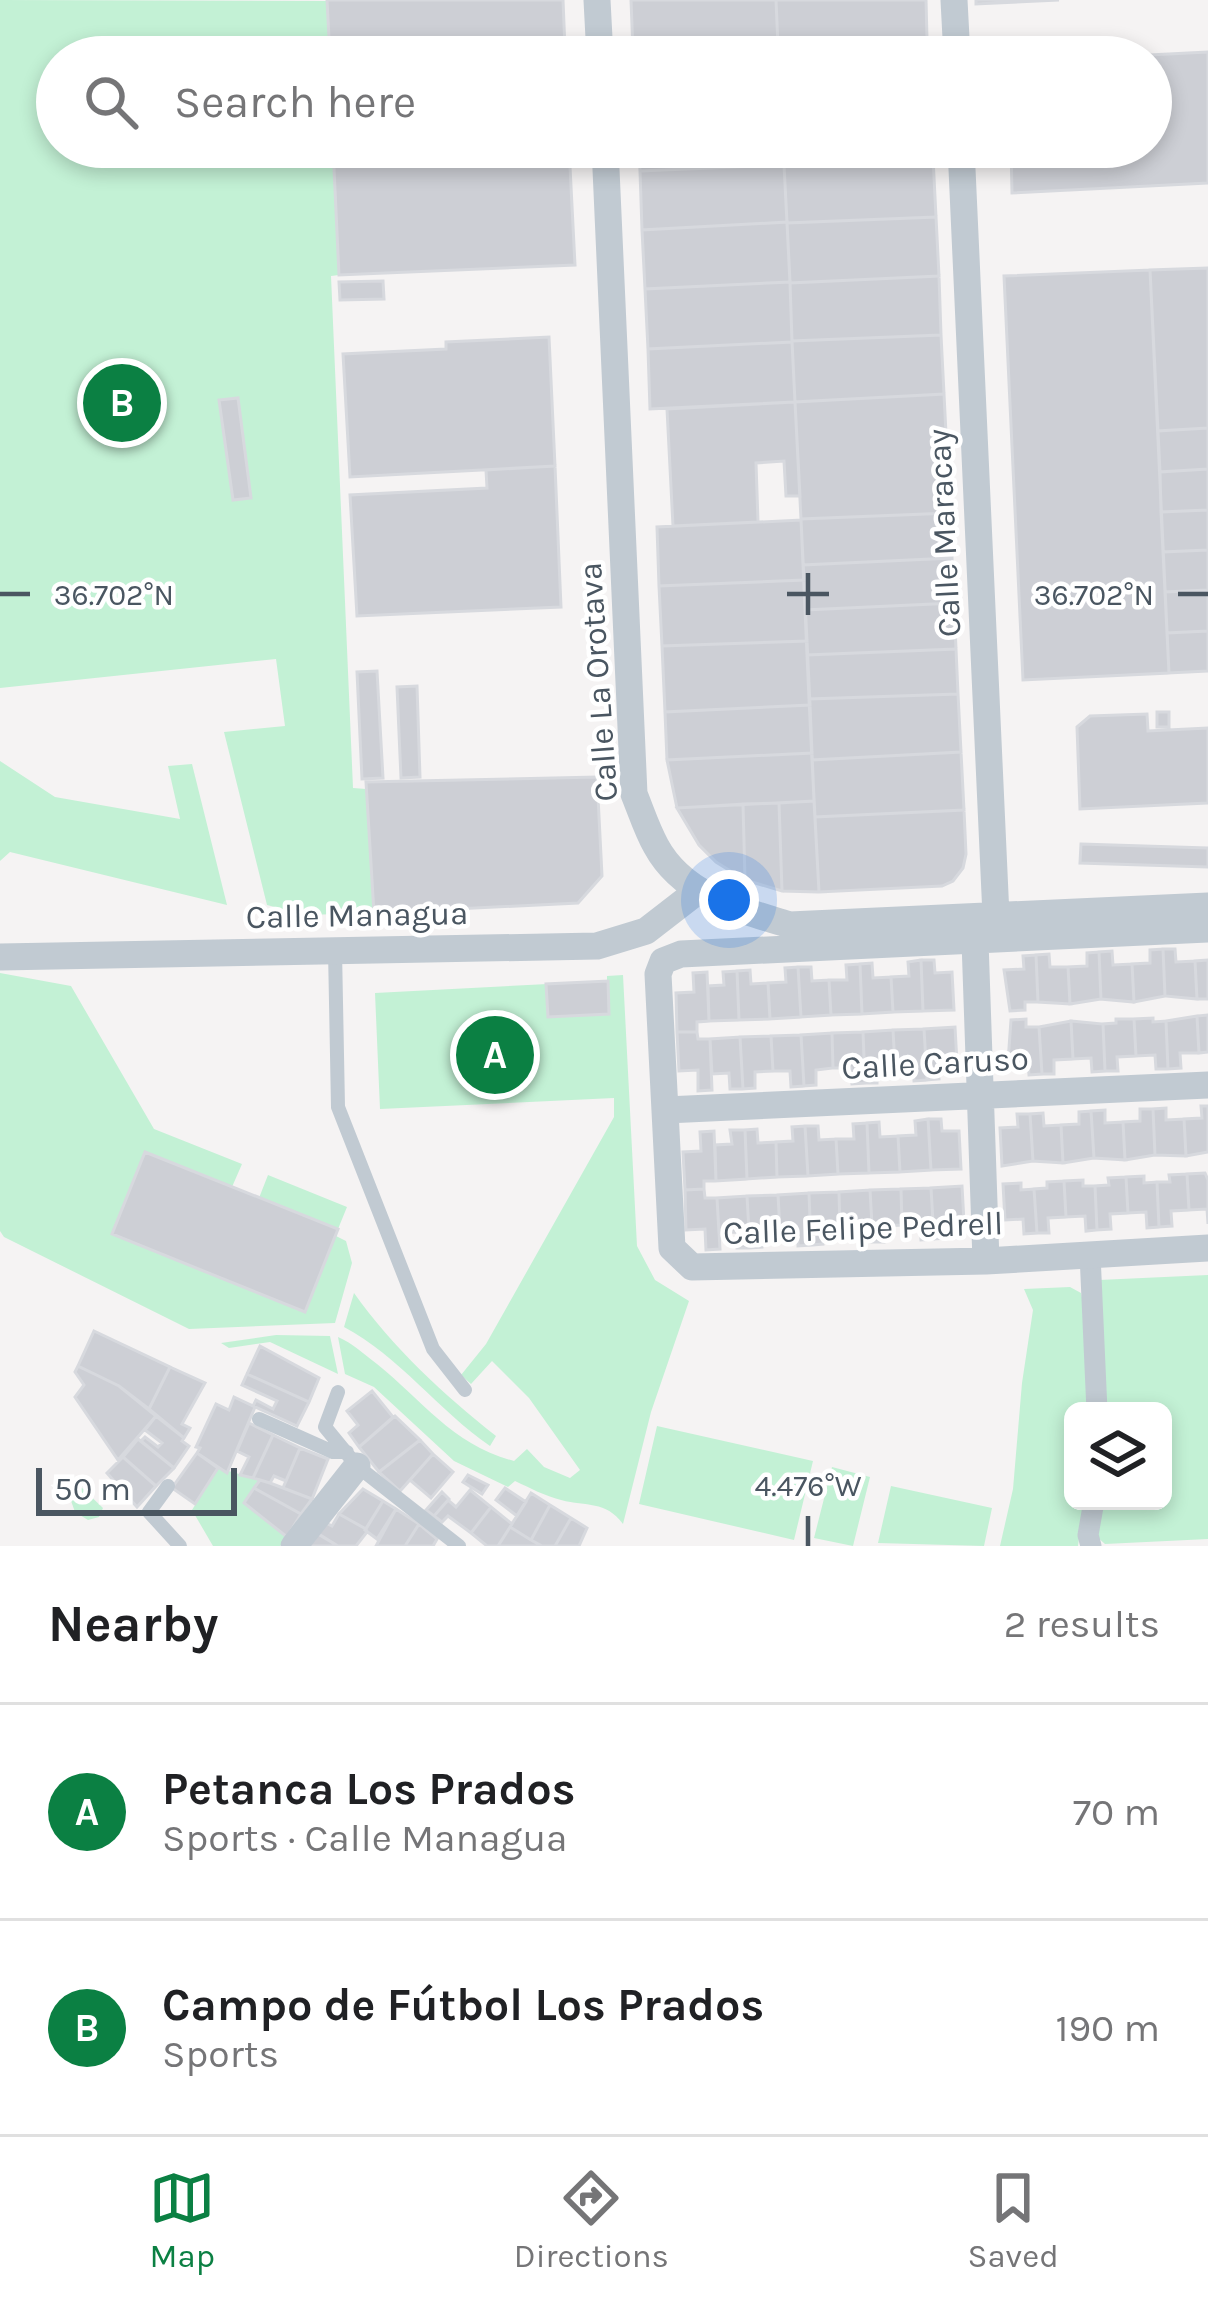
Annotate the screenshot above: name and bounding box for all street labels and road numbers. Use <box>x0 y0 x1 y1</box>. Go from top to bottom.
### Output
street label: Calle Maracay <box>920 428 968 638</box>
street label: Calle La Orotava <box>571 561 625 803</box>
street label: Calle Managua <box>245 894 469 936</box>
street label: Calle Caruso <box>841 1039 1030 1087</box>
street label: Calle Felipe Pedrell <box>722 1204 1004 1252</box>

